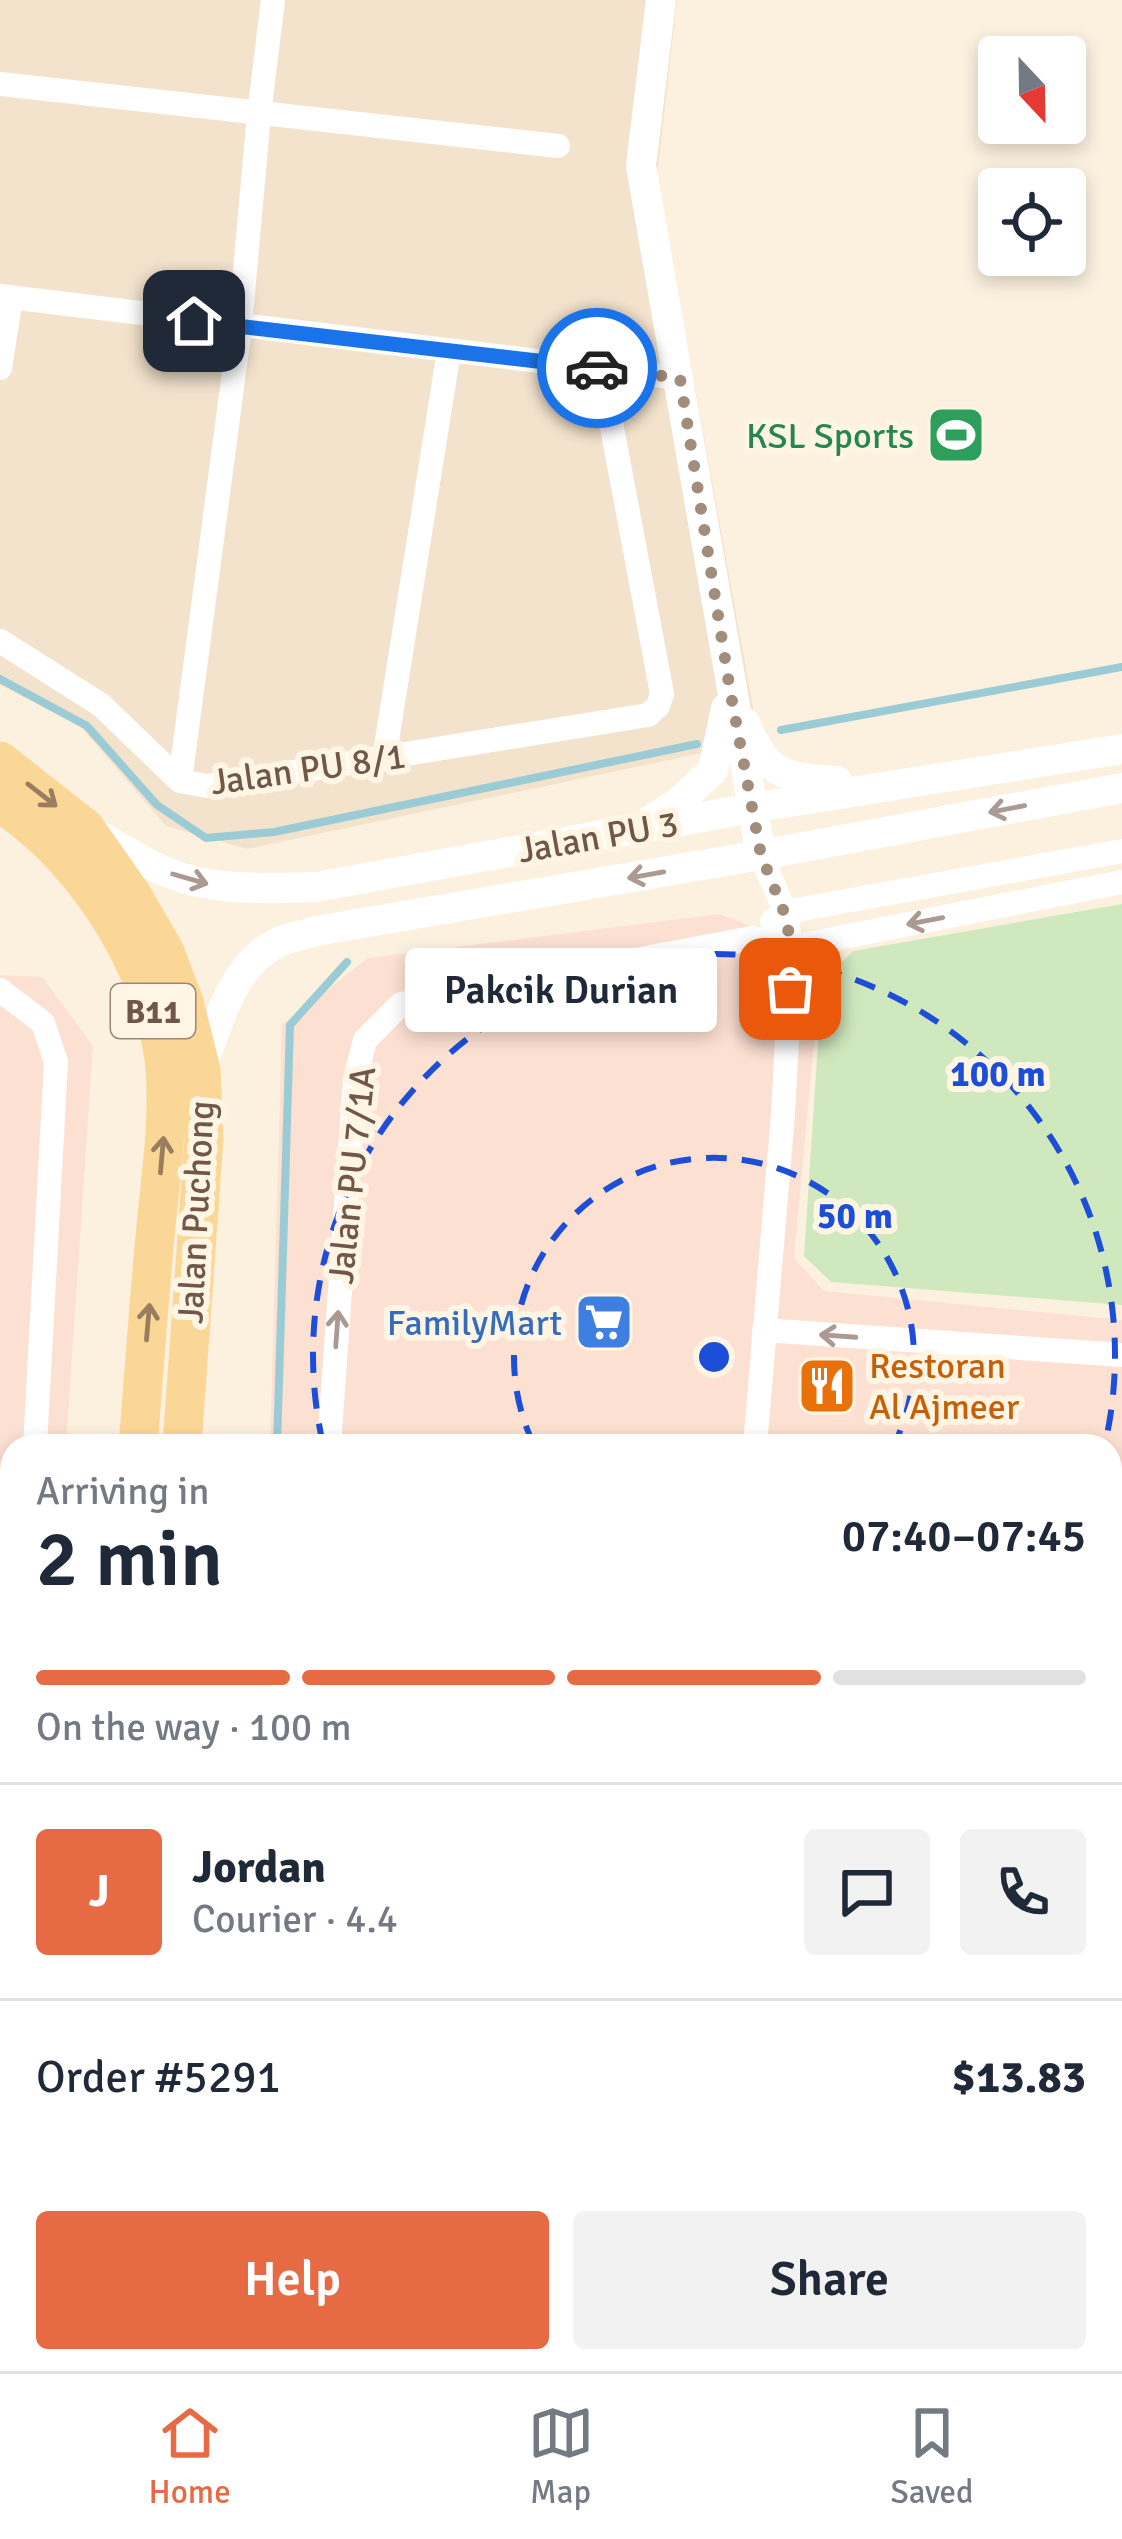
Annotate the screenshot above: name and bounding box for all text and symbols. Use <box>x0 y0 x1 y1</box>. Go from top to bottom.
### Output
north arrow <box>978 36 1086 144</box>
map controls <box>978 36 1086 276</box>
button: locate <box>978 168 1086 276</box>
pin <box>143 270 245 372</box>
icon: home <box>161 288 227 354</box>
courier <box>537 308 657 428</box>
icon: car <box>564 335 630 401</box>
sports icon: KSL Sports <box>925 404 987 466</box>
place label: KSL Sports <box>746 414 914 459</box>
street label: Jalan PU 8/1 <box>208 734 409 805</box>
one-way arrow <box>26 781 58 807</box>
one-way arrow <box>988 799 1027 822</box>
street label: Jalan PU 3 <box>515 801 682 874</box>
one-way arrow <box>627 865 666 888</box>
one-way arrow <box>170 869 208 891</box>
one-way arrow <box>906 911 945 933</box>
pin <box>739 938 841 1040</box>
callout: Pakcik Durian <box>406 947 718 1031</box>
icon: bag <box>757 956 823 1022</box>
text: Pakcik Durian <box>444 966 678 1014</box>
road number: B11 <box>111 984 195 1038</box>
text: 100 m <box>950 1052 1046 1097</box>
street label: Jalan PU 7/1A <box>319 1064 386 1286</box>
street label: Jalan Puchong <box>168 1099 225 1325</box>
one-way arrow <box>151 1136 174 1175</box>
text: 50 m <box>817 1194 893 1239</box>
supermarket icon: FamilyMart <box>573 1291 635 1353</box>
place label: FamilyMart <box>387 1301 562 1346</box>
one-way arrow <box>137 1303 160 1342</box>
one-way arrow <box>325 1310 348 1349</box>
one-way arrow <box>819 1324 858 1347</box>
centre of rings <box>693 1336 735 1378</box>
place label: Restoran Al Ajmeer <box>869 1344 1020 1430</box>
restaurant icon: Restoran Al Ajmeer <box>796 1355 858 1417</box>
text: Arriving in <box>36 1467 210 1515</box>
text: 07:40–07:45 <box>842 1509 1086 1564</box>
text: 2 min <box>36 1512 223 1608</box>
text: On the way · 100 m <box>36 1703 352 1751</box>
button: chat <box>804 1829 930 1955</box>
button: phone <box>960 1829 1086 1955</box>
text: Jordan <box>192 1840 326 1895</box>
text: J <box>88 1864 110 1919</box>
text: Courier · 4.4 <box>192 1895 398 1943</box>
text: Order #5291 <box>36 2050 281 2105</box>
text: $13.83 <box>952 2050 1086 2105</box>
button: Help <box>36 2211 549 2349</box>
button: Share <box>573 2211 1086 2349</box>
tab: Home <box>148 2400 231 2513</box>
tab: Map <box>528 2400 594 2513</box>
tab: Saved <box>890 2400 974 2513</box>

